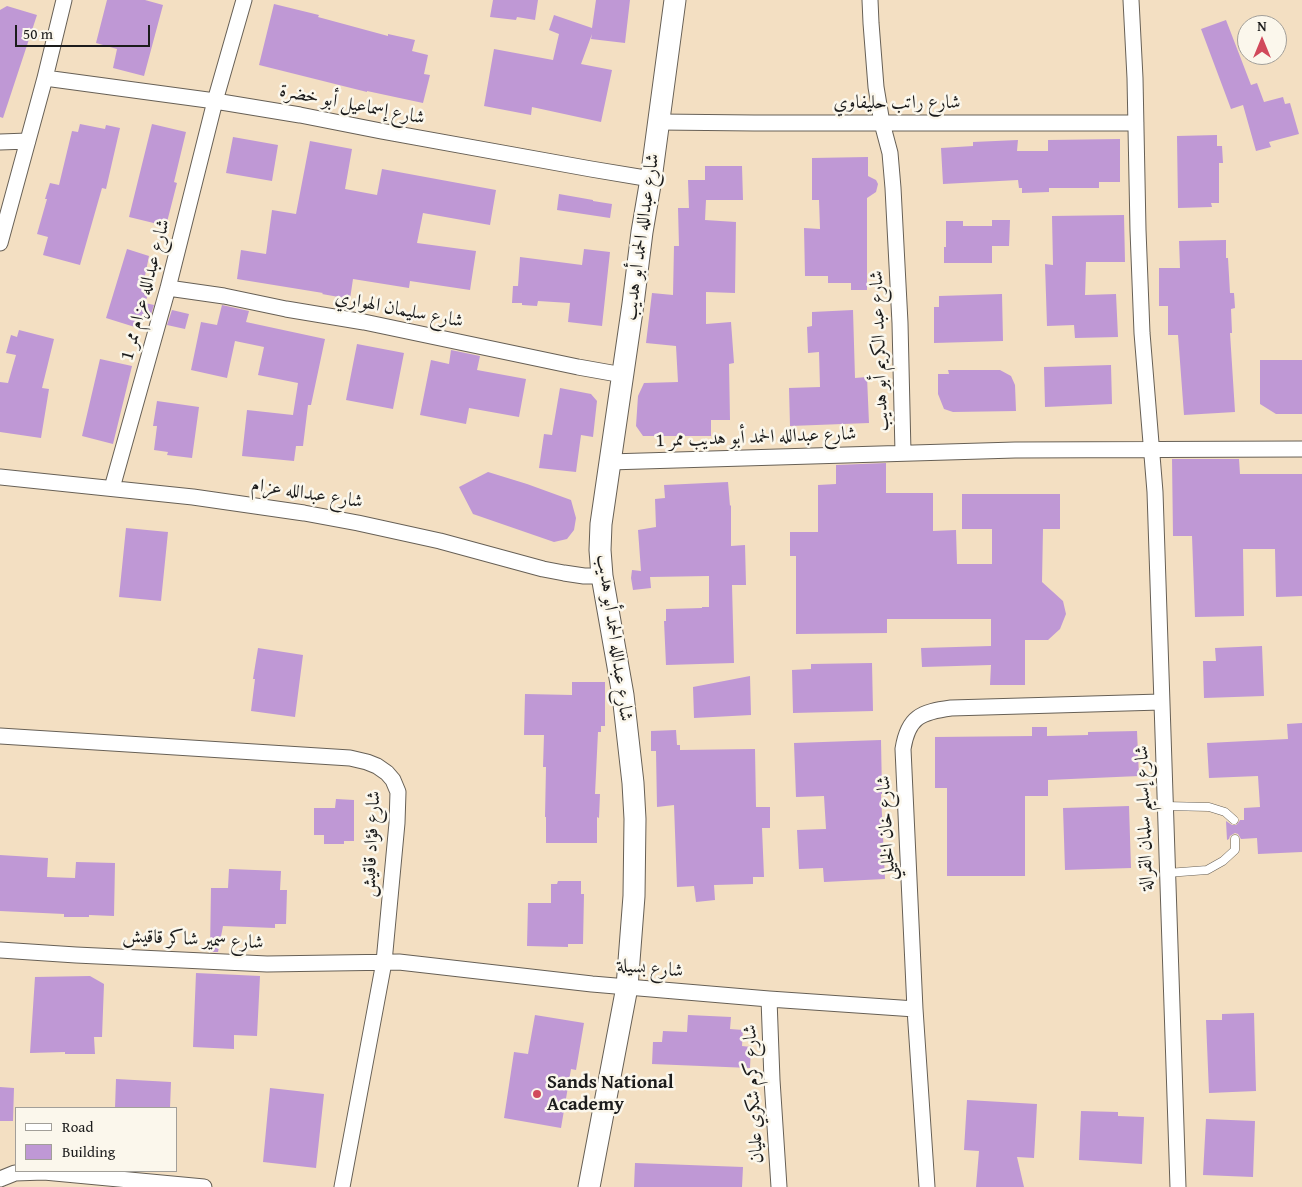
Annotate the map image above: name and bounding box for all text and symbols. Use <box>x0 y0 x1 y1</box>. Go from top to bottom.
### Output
scale bar <box>18 15 152 47</box>
north arrow <box>1237 15 1287 65</box>
text: N <box>1257 16 1267 36</box>
text: 50 m <box>23 23 53 44</box>
street label: شارع إسماعيل أبو خضرة <box>277 80 427 130</box>
street label: شارع راتب حليفاوي <box>833 92 961 114</box>
street label: شارع عبدالله الحمد أبو هديب <box>619 152 665 322</box>
street label: شارع عبدالله عزام ممر 1 <box>116 217 176 363</box>
street label: شارع عبد الكريم أبو هديب <box>866 270 894 432</box>
street label: شارع سليمان الهواري <box>333 286 465 334</box>
street label: شارع عبدالله الحمد أبو هديب ممر 1 <box>655 423 857 453</box>
street label: شارع عبدالله عزام <box>249 474 365 514</box>
street label: شارع عبدالله الحمد أبو هديب <box>591 553 637 723</box>
street label: شارع إسليم سلمان القرالة <box>1131 745 1159 891</box>
street label: شارع خان الخليلي <box>873 775 901 881</box>
street label: شارع فؤاد قاقيش <box>358 790 386 898</box>
street label: شارع سمير شاكر قاقيش <box>122 925 264 955</box>
street label: شارع بسيلة <box>616 955 684 983</box>
street label: شارع كرم شكري عليان <box>739 1024 769 1164</box>
place label: Sands National Academy <box>547 1072 674 1116</box>
marker: Sands National Academy <box>531 1088 543 1100</box>
legend <box>15 1107 178 1172</box>
text: Road <box>62 1116 93 1137</box>
text: Building <box>62 1141 115 1162</box>

